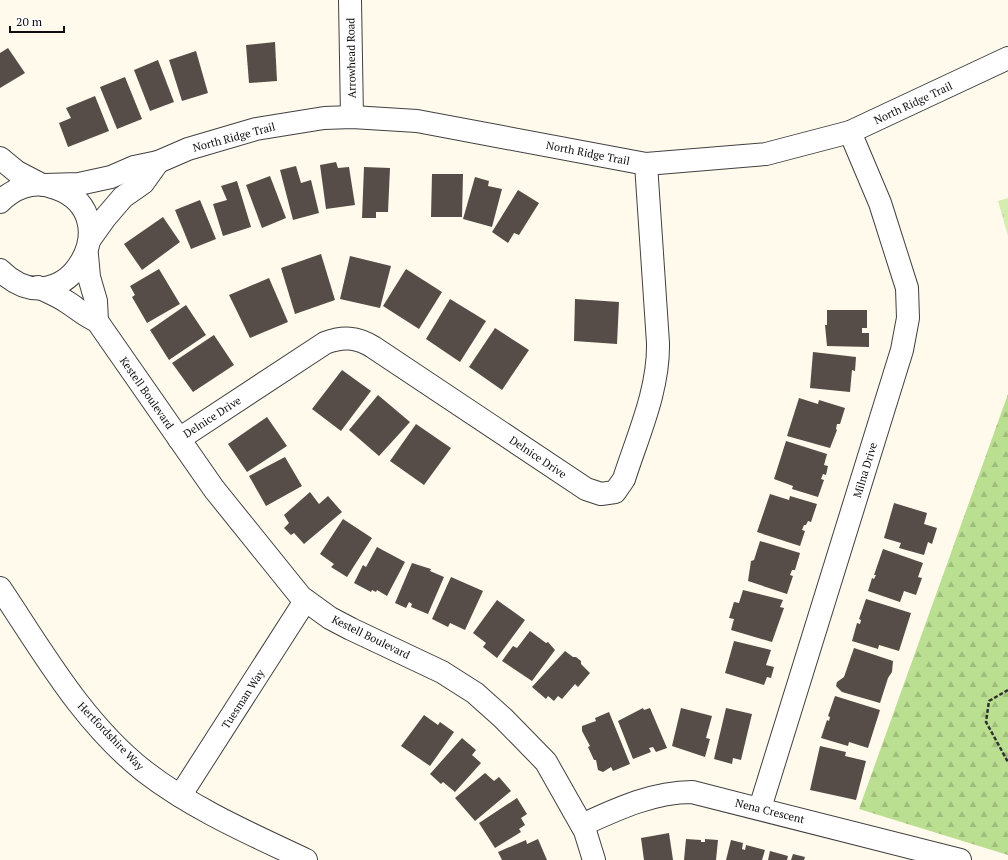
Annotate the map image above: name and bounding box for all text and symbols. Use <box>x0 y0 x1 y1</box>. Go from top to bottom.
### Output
scale bar <box>10 8 64 34</box>
text: 20 m <box>16 14 43 29</box>
street label: Arrowhead Road <box>343 17 359 99</box>
street label: North Ridge Trail <box>872 79 954 127</box>
street label: North Ridge Trail <box>191 119 277 155</box>
street label: North Ridge Trail <box>545 138 631 168</box>
street label: Kestell Boulevard <box>117 354 177 432</box>
street label: Delnice Drive <box>181 393 244 441</box>
street label: Delnice Drive <box>507 433 570 481</box>
street label: Milna Drive <box>850 440 880 499</box>
street label: Kestell Boulevard <box>330 612 412 662</box>
street label: Tuesman Way <box>219 666 268 731</box>
street label: Hertfordshire Way <box>75 699 147 773</box>
street label: Nena Crescent <box>734 796 806 826</box>

